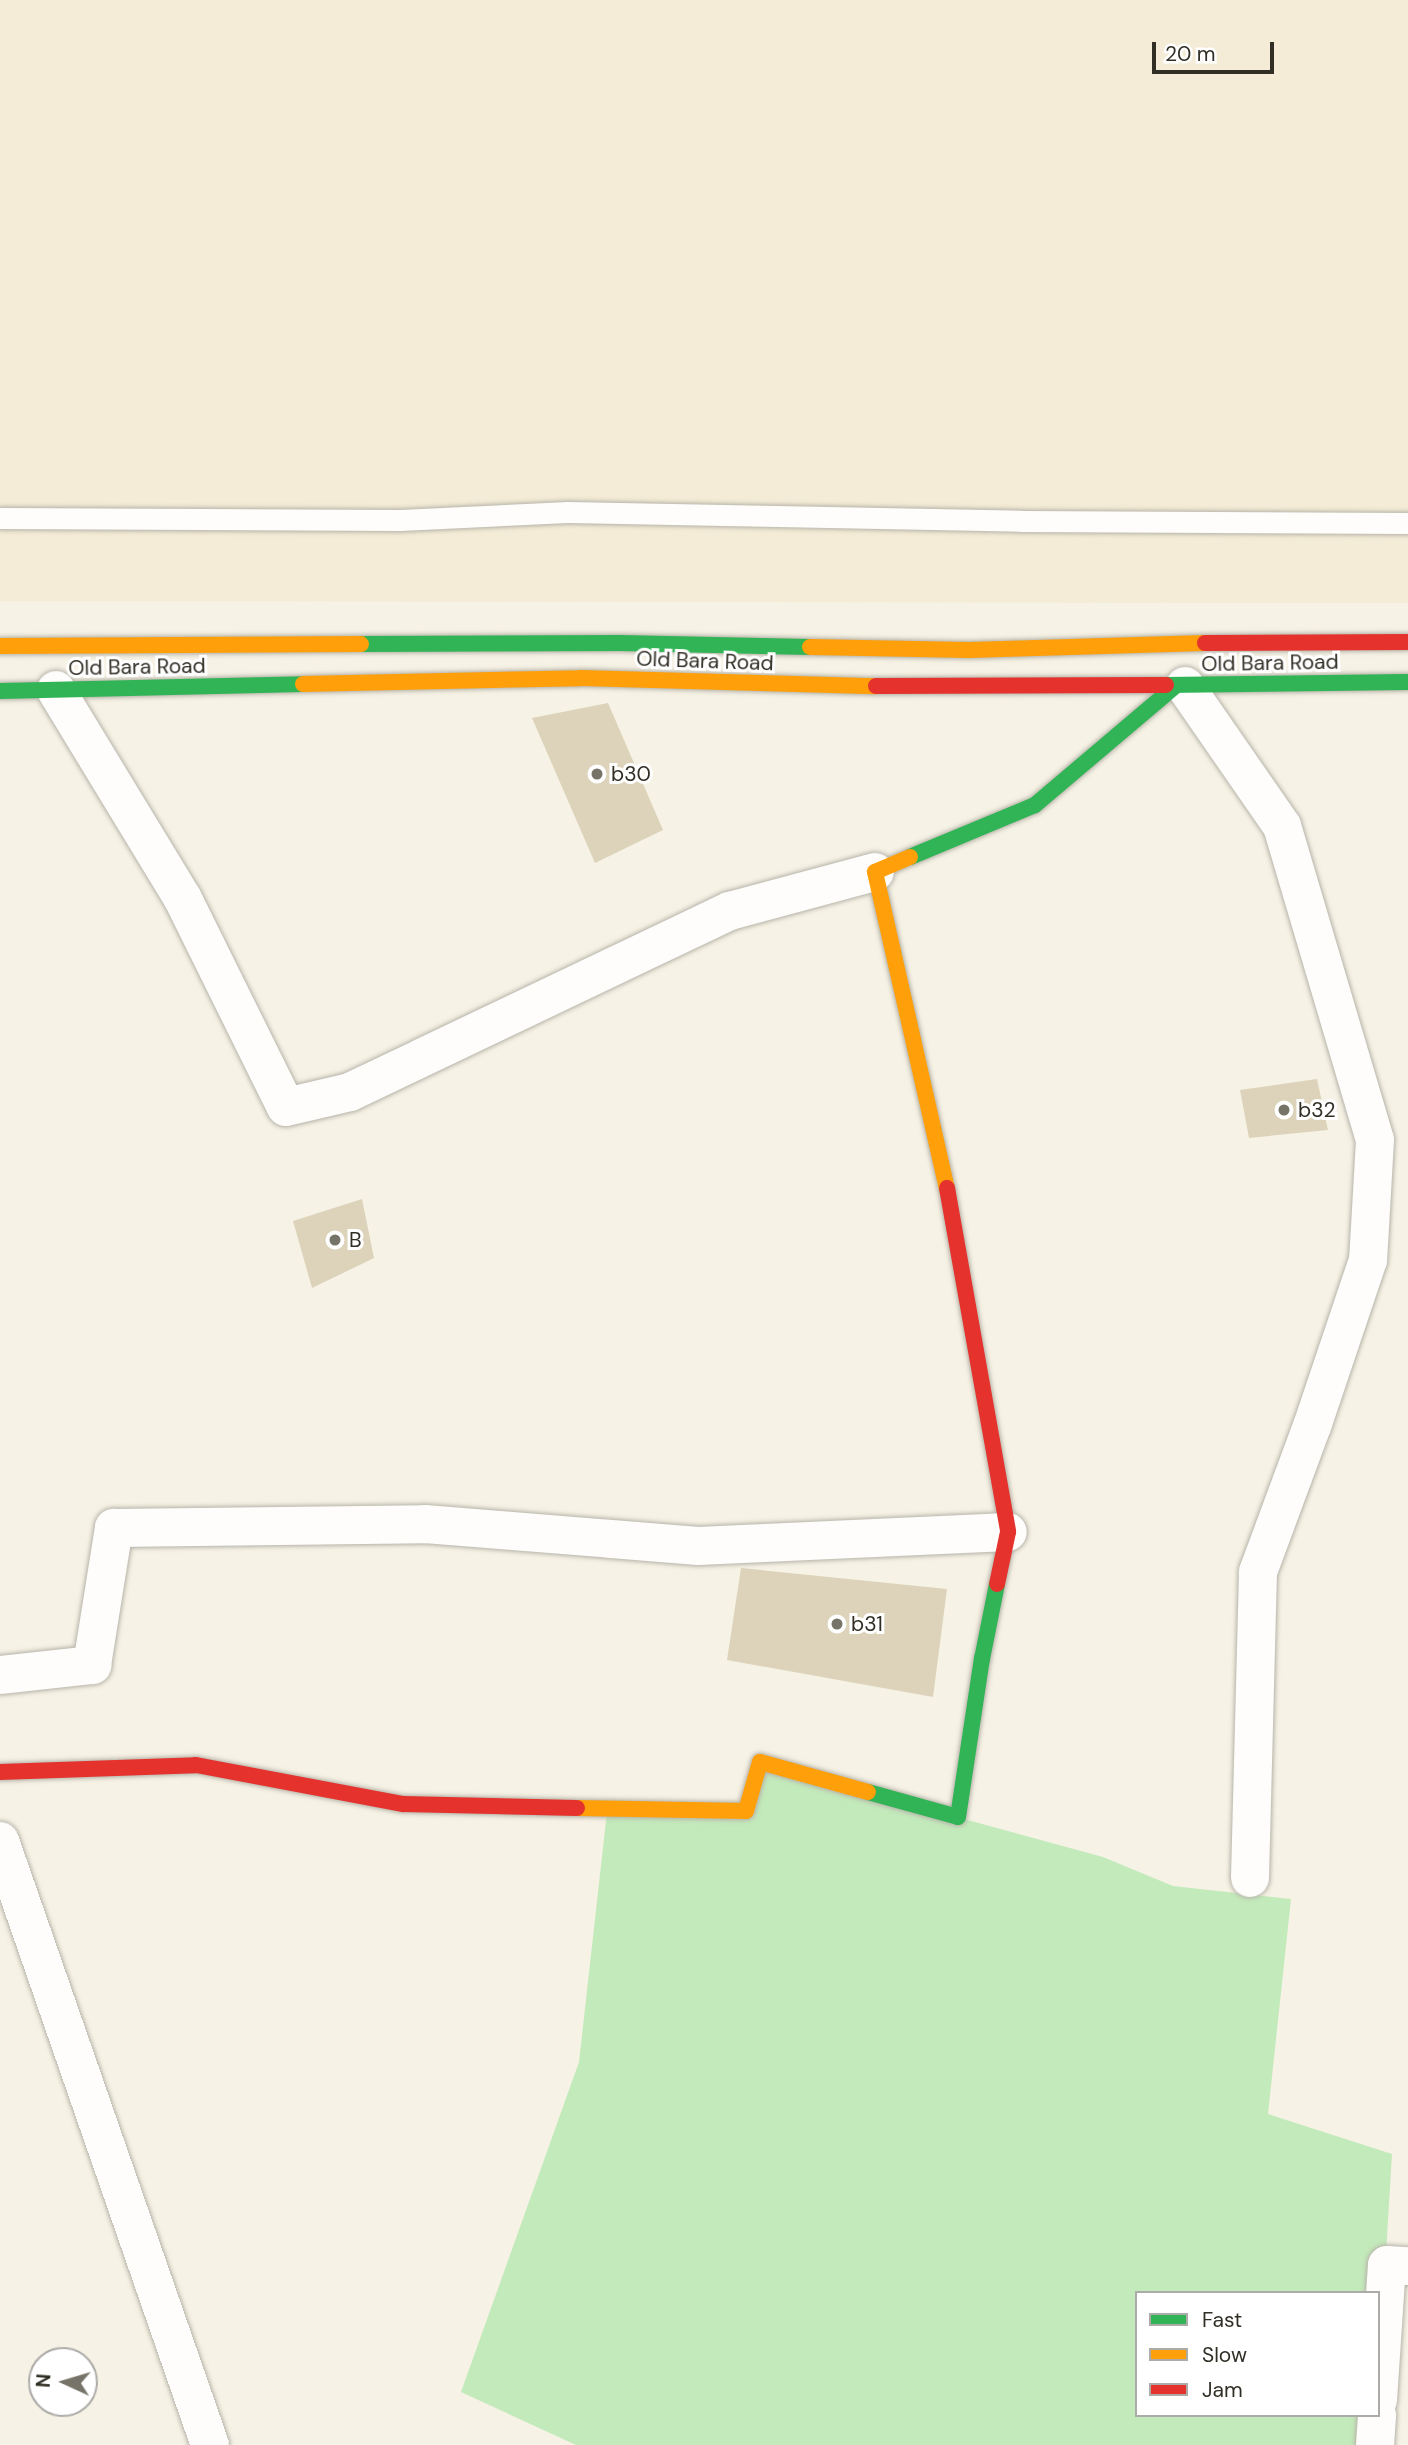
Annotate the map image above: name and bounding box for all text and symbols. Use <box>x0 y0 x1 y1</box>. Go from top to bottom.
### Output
scale bar <box>1156 28 1278 72</box>
text: 20 m <box>1165 40 1216 68</box>
street label: Old Bara Road <box>636 646 774 676</box>
street label: Old Bara Road <box>1201 649 1339 677</box>
street label: Old Bara Road <box>68 653 206 681</box>
place label: b30 <box>611 761 651 787</box>
marker: b30 <box>589 766 605 782</box>
place label: b32 <box>1298 1097 1336 1123</box>
marker: b32 <box>1276 1102 1292 1118</box>
place label: B <box>349 1227 362 1253</box>
marker: B <box>327 1232 343 1248</box>
place label: b31 <box>851 1611 883 1637</box>
marker: b31 <box>829 1616 845 1632</box>
legend <box>1135 2291 1380 2417</box>
text: Fast <box>1202 2306 1242 2334</box>
text: Slow <box>1202 2341 1247 2369</box>
north arrow <box>28 2347 98 2417</box>
text: N <box>31 2373 56 2388</box>
text: Jam <box>1202 2376 1243 2404</box>

